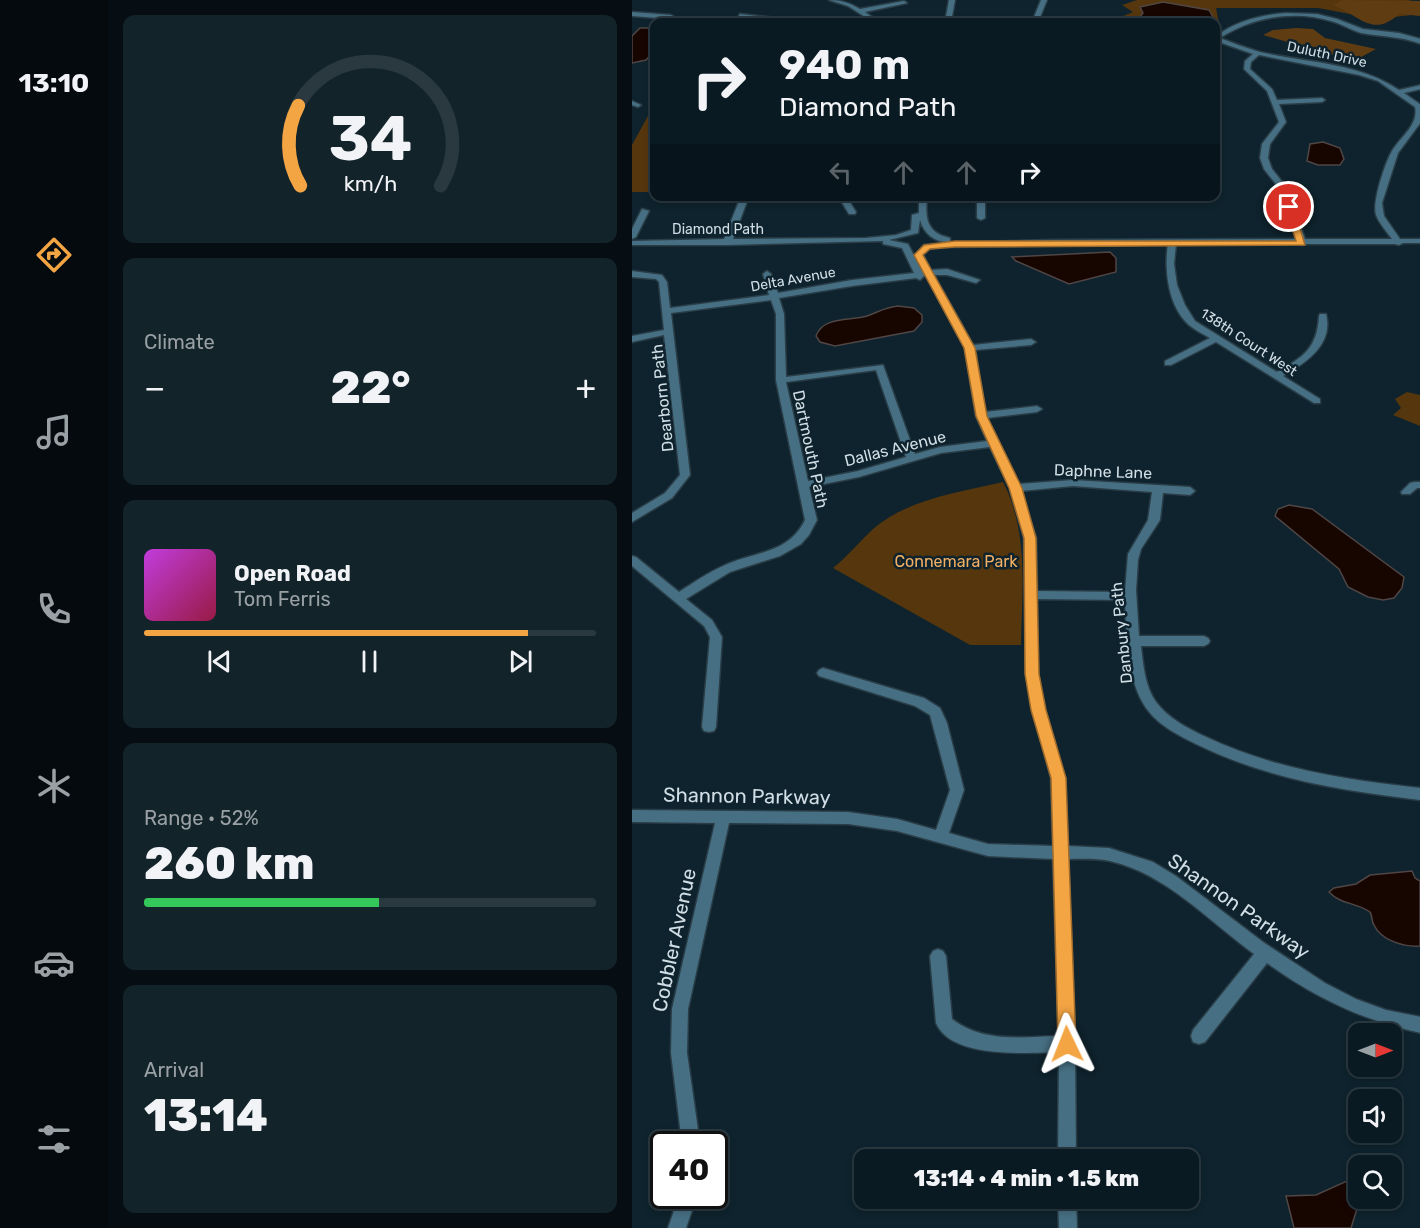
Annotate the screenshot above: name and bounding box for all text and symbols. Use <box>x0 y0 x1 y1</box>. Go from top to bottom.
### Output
street label: Duluth Drive <box>1285 38 1368 71</box>
text: 940 m <box>779 40 910 90</box>
icon: right <box>680 42 758 120</box>
text: 13:10 <box>19 67 89 99</box>
text: Diamond Path <box>779 91 956 123</box>
text: 34 <box>328 102 412 176</box>
icon: left <box>824 156 857 189</box>
icon: ahead <box>887 156 920 189</box>
icon: ahead <box>950 156 983 189</box>
icon: right <box>1013 156 1046 189</box>
text: km/h <box>343 171 397 196</box>
pin <box>1263 181 1314 232</box>
icon: arrive <box>1272 190 1305 223</box>
street label: Diamond Path <box>672 221 764 238</box>
icon: directions <box>33 234 75 276</box>
street label: Delta Avenue <box>749 264 837 295</box>
street label: 138th Court West <box>1197 305 1301 380</box>
text: Climate <box>144 330 215 354</box>
street label: Dearborn Path <box>647 343 678 453</box>
text: 22° <box>331 361 410 414</box>
text: − <box>144 368 165 407</box>
text: + <box>575 368 596 407</box>
street label: Dartmouth Path <box>789 388 832 510</box>
icon: music <box>33 411 75 453</box>
street label: Dallas Avenue <box>842 427 948 470</box>
street label: Daphne Lane <box>1054 460 1152 483</box>
park label: Connemara Park <box>894 552 1018 571</box>
text: Open Road <box>234 560 351 587</box>
street label: Danbury Path <box>1107 581 1136 685</box>
text: Tom Ferris <box>234 587 331 611</box>
icon: phone <box>33 588 75 630</box>
icon: previous <box>203 645 236 678</box>
icon: pause <box>353 645 386 678</box>
icon: next <box>504 645 537 678</box>
icon: climate <box>33 765 75 807</box>
street label: Shannon Parkway <box>663 783 831 809</box>
text: Range · 52% <box>144 806 259 830</box>
text: 260 km <box>144 837 314 890</box>
street label: Shannon Parkway <box>1163 848 1315 964</box>
street label: Cobbler Avenue <box>647 866 701 1014</box>
icon: car <box>33 942 75 984</box>
position arrow <box>1035 1012 1099 1076</box>
north arrow <box>1348 1023 1402 1077</box>
map controls <box>1348 1023 1402 1209</box>
text: Arrival <box>144 1058 204 1082</box>
text: 13:14 <box>144 1089 268 1142</box>
button: sound <box>1348 1089 1402 1143</box>
icon: filters <box>33 1118 75 1160</box>
speed limit sign: 40 <box>650 1131 728 1209</box>
button: search <box>1348 1155 1402 1209</box>
text: 13:14 · 4 min · 1.5 km <box>914 1165 1139 1192</box>

